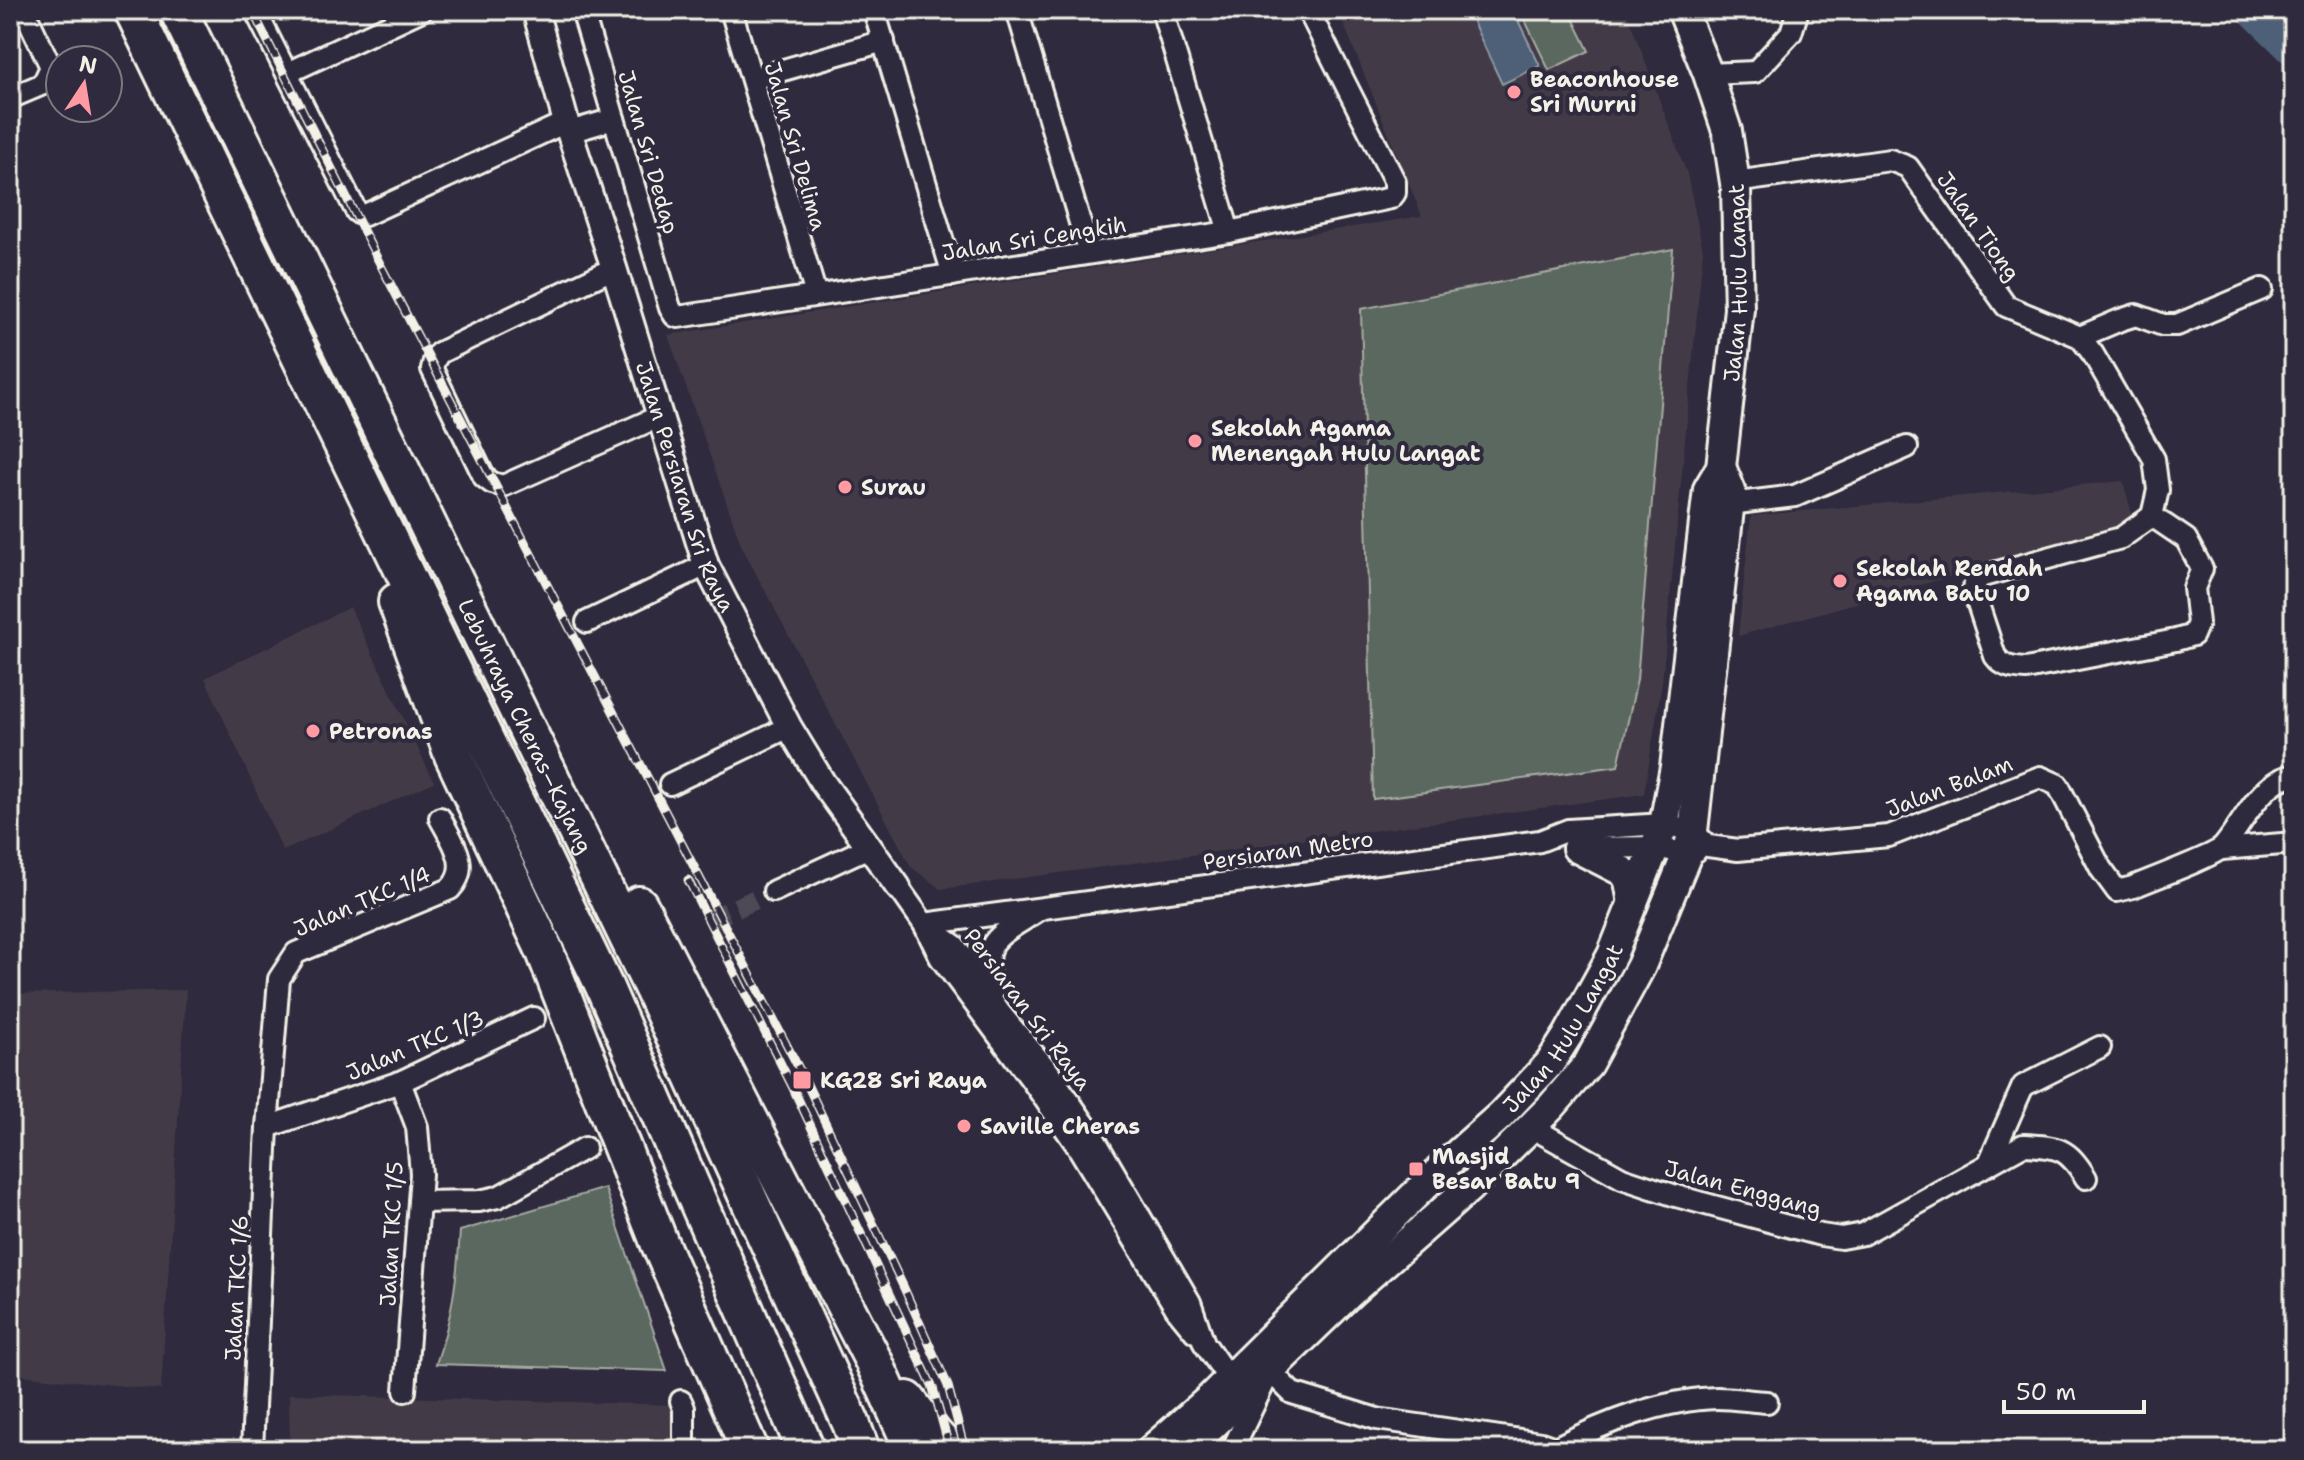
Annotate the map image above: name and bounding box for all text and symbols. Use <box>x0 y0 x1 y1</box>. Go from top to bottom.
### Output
north arrow <box>44 44 124 124</box>
text: N <box>77 49 100 81</box>
street label: Jalan Sri Delima <box>758 58 834 234</box>
place label: Beaconhouse Sri Murni <box>1530 65 1679 119</box>
street label: Jalan Sri Dedap <box>611 67 686 237</box>
marker: Beaconhouse Sri Murni <box>1505 83 1523 101</box>
street label: Jalan Tiong <box>1930 166 2027 287</box>
street label: Jalan Hulu Langat <box>1717 182 1754 384</box>
street label: Jalan Sri Cengkih <box>940 210 1128 267</box>
street label: Jalan Persiaran Sri Raya <box>629 358 742 618</box>
place label: Sekolah Agama Menengah Hulu Langat <box>1211 414 1481 468</box>
marker: Sekolah Agama Menengah Hulu Langat <box>1186 432 1204 450</box>
place label: Surau <box>861 473 926 502</box>
marker: Surau <box>836 478 854 496</box>
place label: Sekolah Rendah Agama Batu 10 <box>1856 554 2043 608</box>
marker: Sekolah Rendah Agama Batu 10 <box>1831 572 1849 590</box>
street label: Lebuhraya Cheras–Kajang <box>451 594 599 859</box>
place label: Petronas <box>329 717 433 746</box>
marker: Petronas <box>304 722 322 740</box>
street label: Jalan Balam <box>1882 749 2017 824</box>
street label: Persiaran Metro <box>1201 824 1375 877</box>
street label: Jalan TKC 1/4 <box>289 860 435 943</box>
street label: Persiaran Sri Raya <box>957 922 1098 1096</box>
street label: Jalan Hulu Langat <box>1496 940 1630 1119</box>
street label: Jalan TKC 1/3 <box>342 1003 488 1087</box>
place label: KG28 Sri Raya <box>820 1066 987 1095</box>
marker: KG28 Sri Raya <box>791 1069 813 1091</box>
place label: Saville Cheras <box>980 1112 1140 1141</box>
marker: Saville Cheras <box>955 1117 973 1135</box>
place label: Masjid Besar Batu 9 <box>1432 1142 1580 1196</box>
street label: Jalan Enggang <box>1661 1154 1825 1223</box>
marker: Masjid Besar Batu 9 <box>1407 1160 1425 1178</box>
street label: Jalan TKC 1/5 <box>373 1161 410 1307</box>
street label: Jalan TKC 1/6 <box>218 1214 255 1362</box>
scale bar <box>2004 1364 2144 1414</box>
text: 50 m <box>2016 1376 2076 1408</box>

